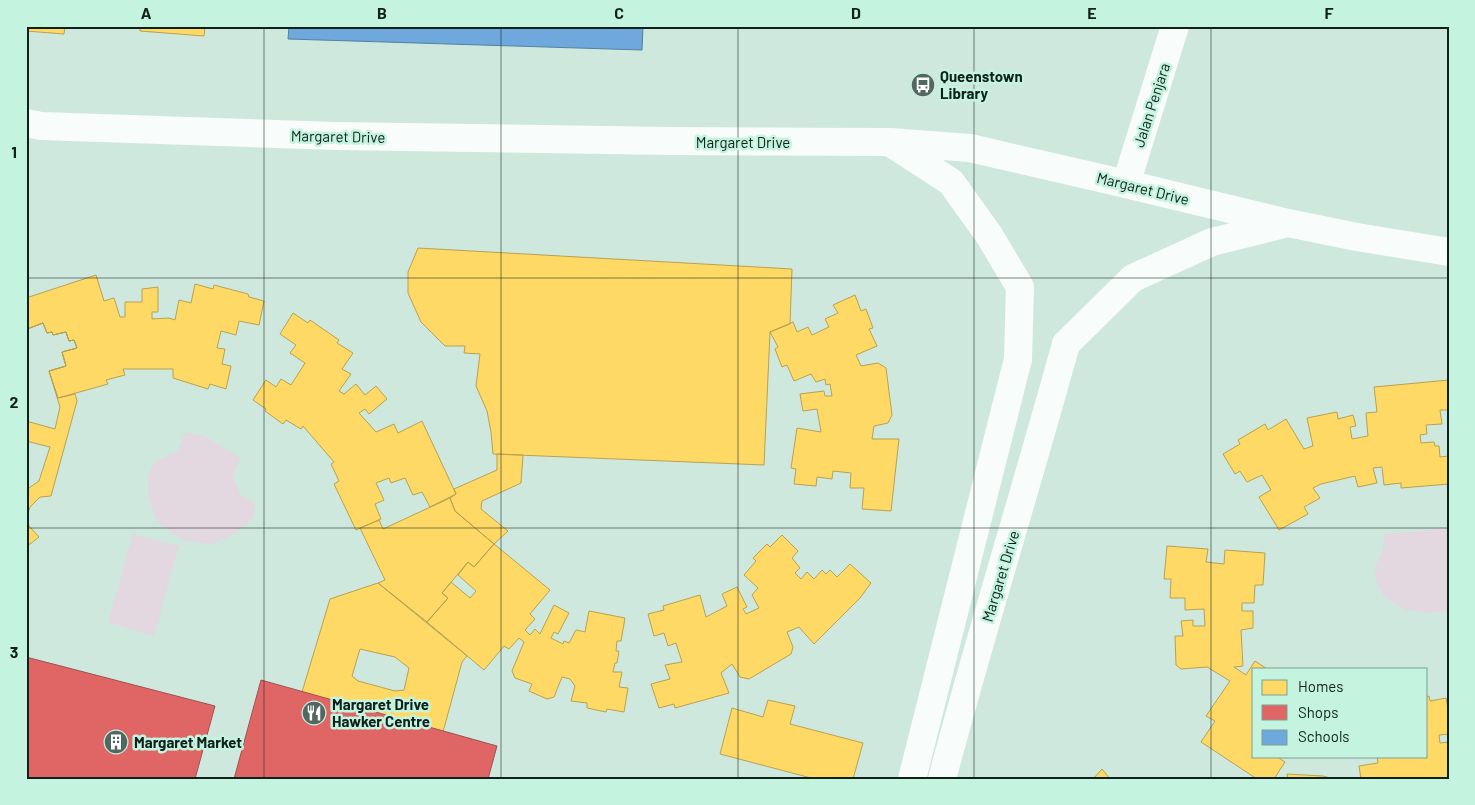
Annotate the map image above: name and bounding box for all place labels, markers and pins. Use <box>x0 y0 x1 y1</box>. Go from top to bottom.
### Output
place label: Queenstown Library <box>940 67 1023 102</box>
bus stop icon: Queenstown Library <box>910 72 936 98</box>
place label: Margaret Drive Hawker Centre <box>332 695 430 730</box>
restaurant icon: Margaret Drive Hawker Centre <box>301 700 327 726</box>
building icon: Margaret Market <box>103 729 129 755</box>
place label: Margaret Market <box>134 733 242 751</box>

